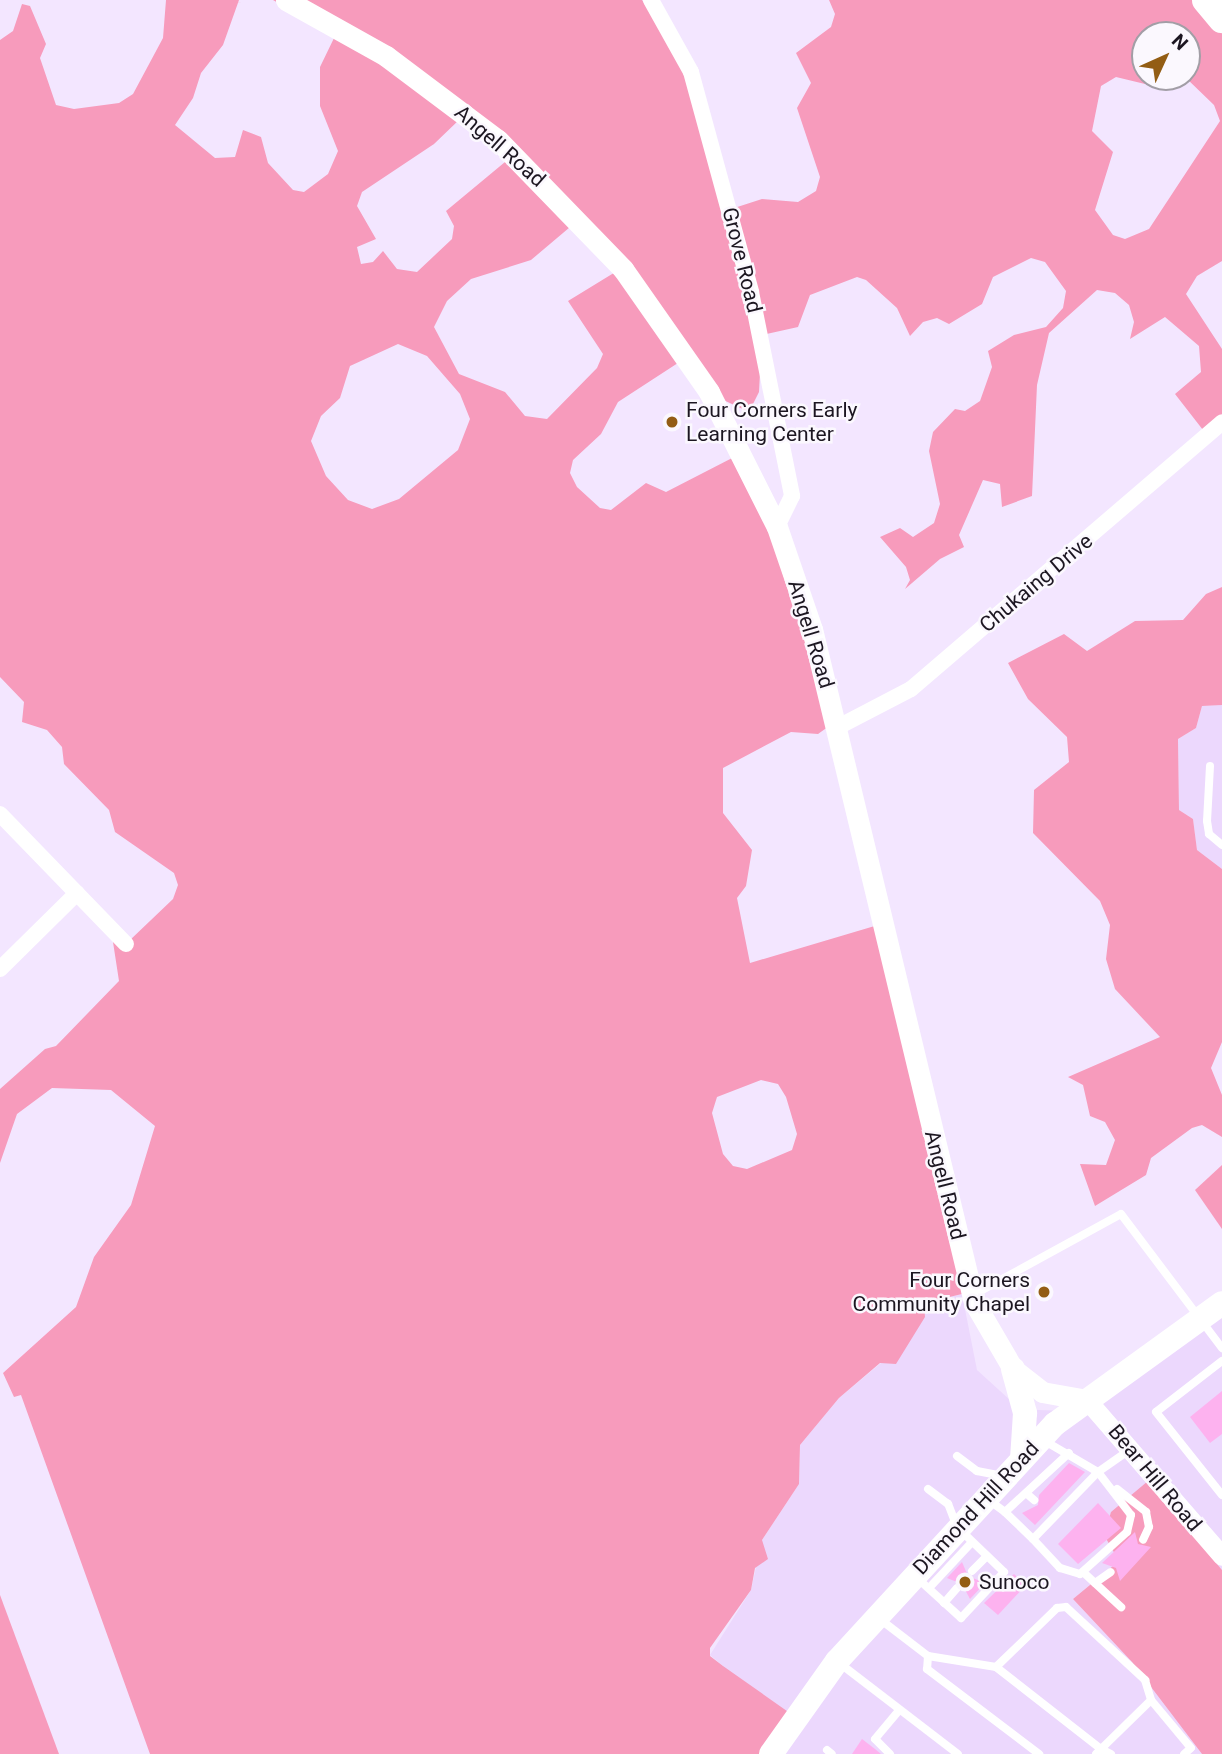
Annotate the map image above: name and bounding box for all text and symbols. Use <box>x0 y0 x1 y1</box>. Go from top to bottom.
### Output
north arrow <box>1131 21 1201 91</box>
text: N <box>1167 29 1193 55</box>
street label: Angell Road <box>450 100 550 192</box>
street label: Grove Road <box>717 205 767 315</box>
place label: Four Corners Early Learning Center <box>686 397 857 447</box>
marker: Four Corners Early Learning Center <box>664 414 680 430</box>
street label: Chukaing Drive <box>974 528 1098 638</box>
street label: Angell Road <box>783 577 839 691</box>
street label: Angell Road <box>919 1128 971 1242</box>
place label: Four Corners Community Chapel <box>853 1267 1030 1317</box>
marker: Four Corners Community Chapel <box>1036 1284 1052 1300</box>
street label: Bear Hill Road <box>1103 1419 1207 1537</box>
street label: Diamond Hill Road <box>908 1436 1044 1580</box>
place label: Sunoco <box>979 1569 1050 1595</box>
marker: Sunoco <box>957 1574 973 1590</box>

